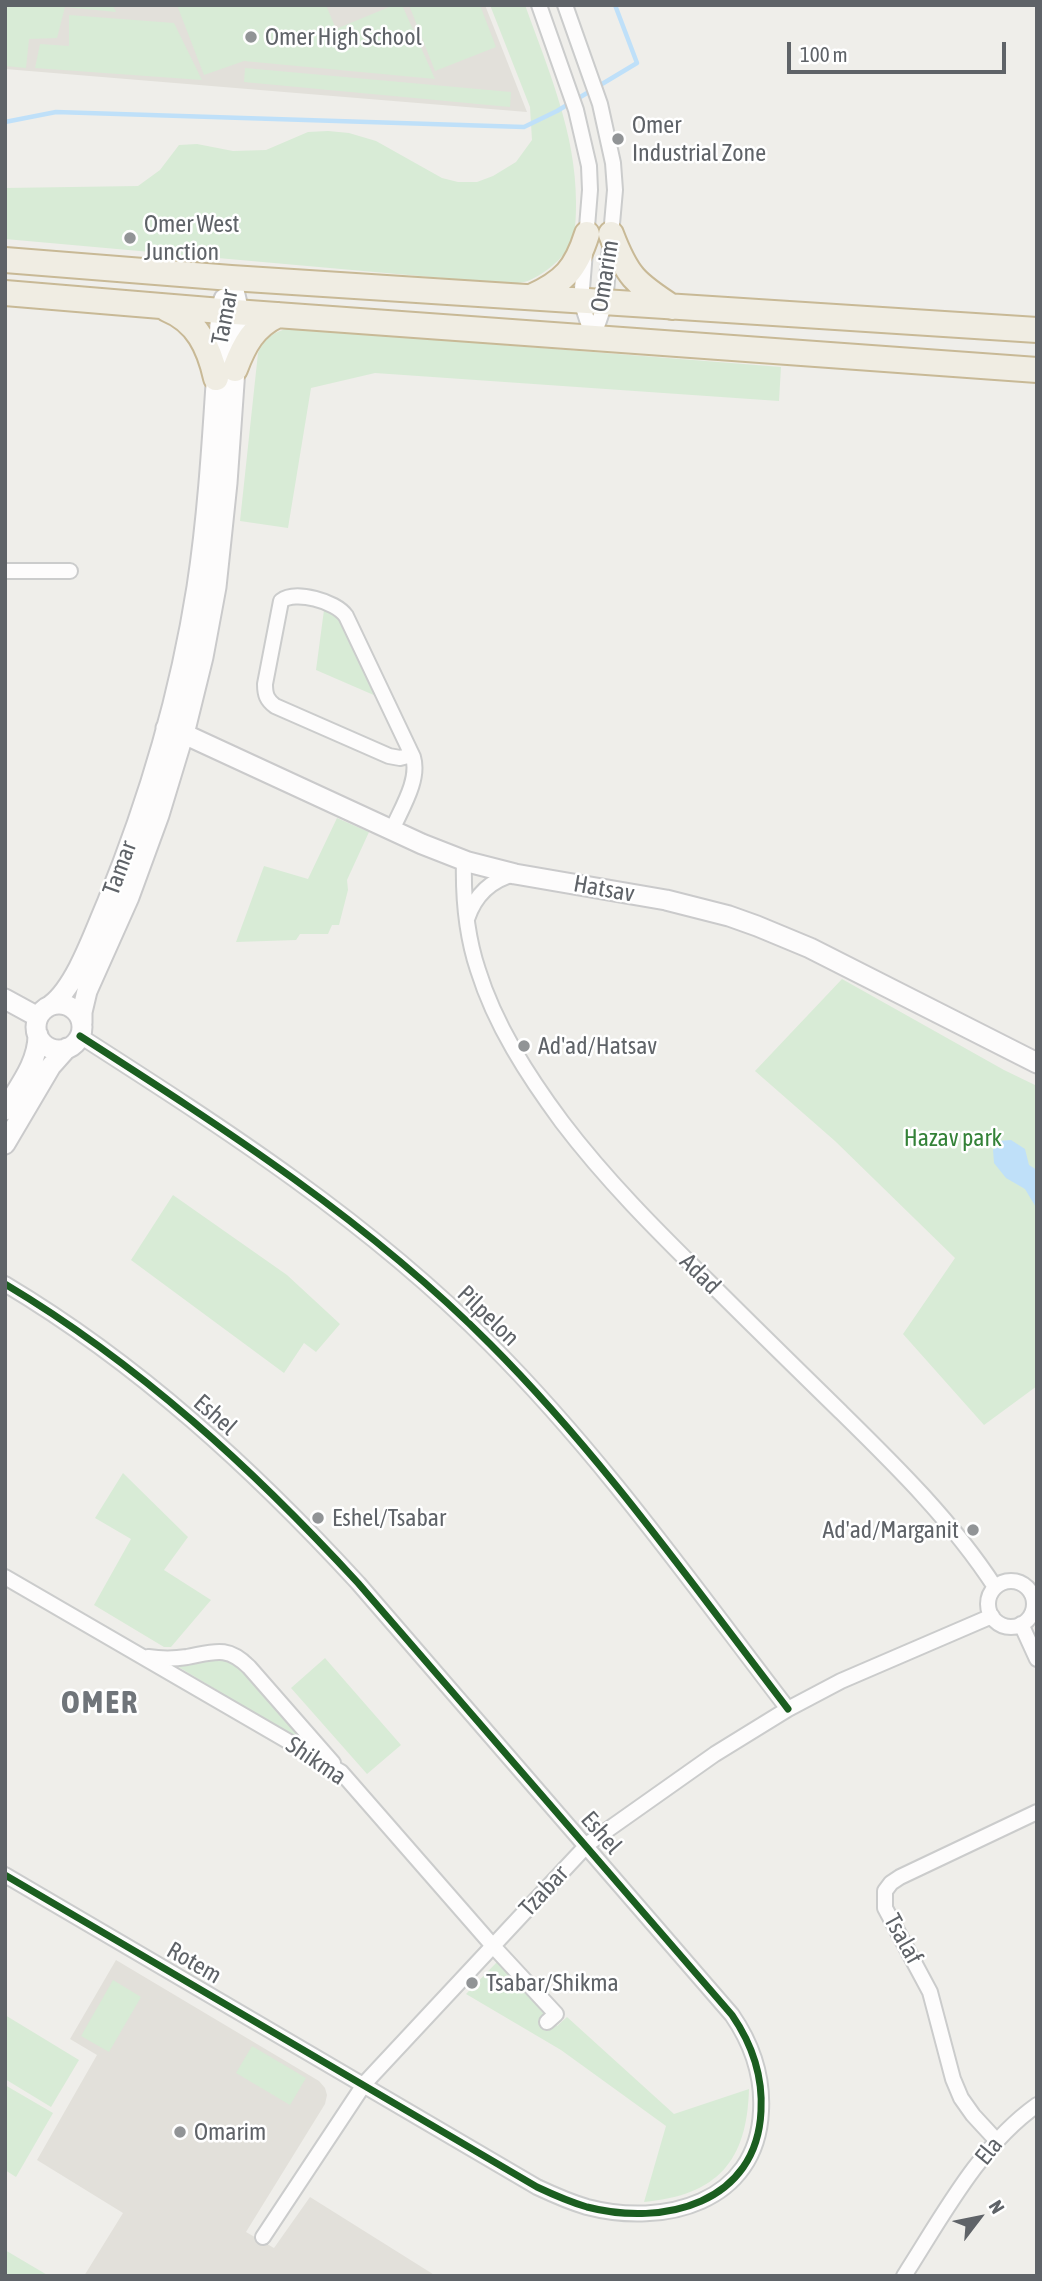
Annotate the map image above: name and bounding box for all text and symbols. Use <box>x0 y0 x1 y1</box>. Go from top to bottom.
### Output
place label: Omer High School <box>265 23 422 51</box>
scale bar <box>790 28 1009 72</box>
marker: Omer High School <box>243 29 259 45</box>
text: 100 m <box>800 42 848 66</box>
place label: Omer Industrial Zone <box>632 111 766 167</box>
marker: Omer Industrial Zone <box>610 131 626 147</box>
place label: Omer West Junction <box>144 210 240 266</box>
marker: Omer West Junction <box>122 230 138 246</box>
street label: Omarim <box>585 238 625 314</box>
street label: Tamar <box>206 287 244 347</box>
street label: Tamar <box>97 837 143 899</box>
street label: Hatsav <box>571 869 637 909</box>
place label: Ad'ad/Hatsav <box>538 1032 657 1060</box>
marker: Ad'ad/Hatsav <box>516 1038 532 1054</box>
park label: Hazav park <box>904 1124 1002 1152</box>
street label: Adad <box>674 1248 726 1300</box>
street label: Pilpelon <box>451 1280 525 1352</box>
street label: Eshel <box>188 1389 242 1441</box>
place label: Eshel/Tsabar <box>332 1504 446 1532</box>
marker: Eshel/Tsabar <box>310 1510 326 1526</box>
place label: Ad'ad/Marganit <box>823 1516 959 1544</box>
marker: Ad'ad/Marganit <box>965 1522 981 1538</box>
district label: OMER <box>62 1684 138 1722</box>
street label: Shikma <box>280 1731 352 1791</box>
street label: Eshel <box>575 1806 627 1860</box>
street label: Tzabar <box>513 1860 575 1922</box>
street label: Tsalaf <box>878 1909 928 1969</box>
street label: Rotem <box>162 1936 226 1990</box>
place label: Tsabar/Shikma <box>486 1969 619 1997</box>
marker: Tsabar/Shikma <box>464 1975 480 1991</box>
place label: Omarim <box>194 2118 266 2146</box>
marker: Omarim <box>172 2124 188 2140</box>
street label: Ela <box>969 2131 1009 2171</box>
north arrow <box>944 2183 1014 2253</box>
text: N <box>985 2196 1009 2217</box>

